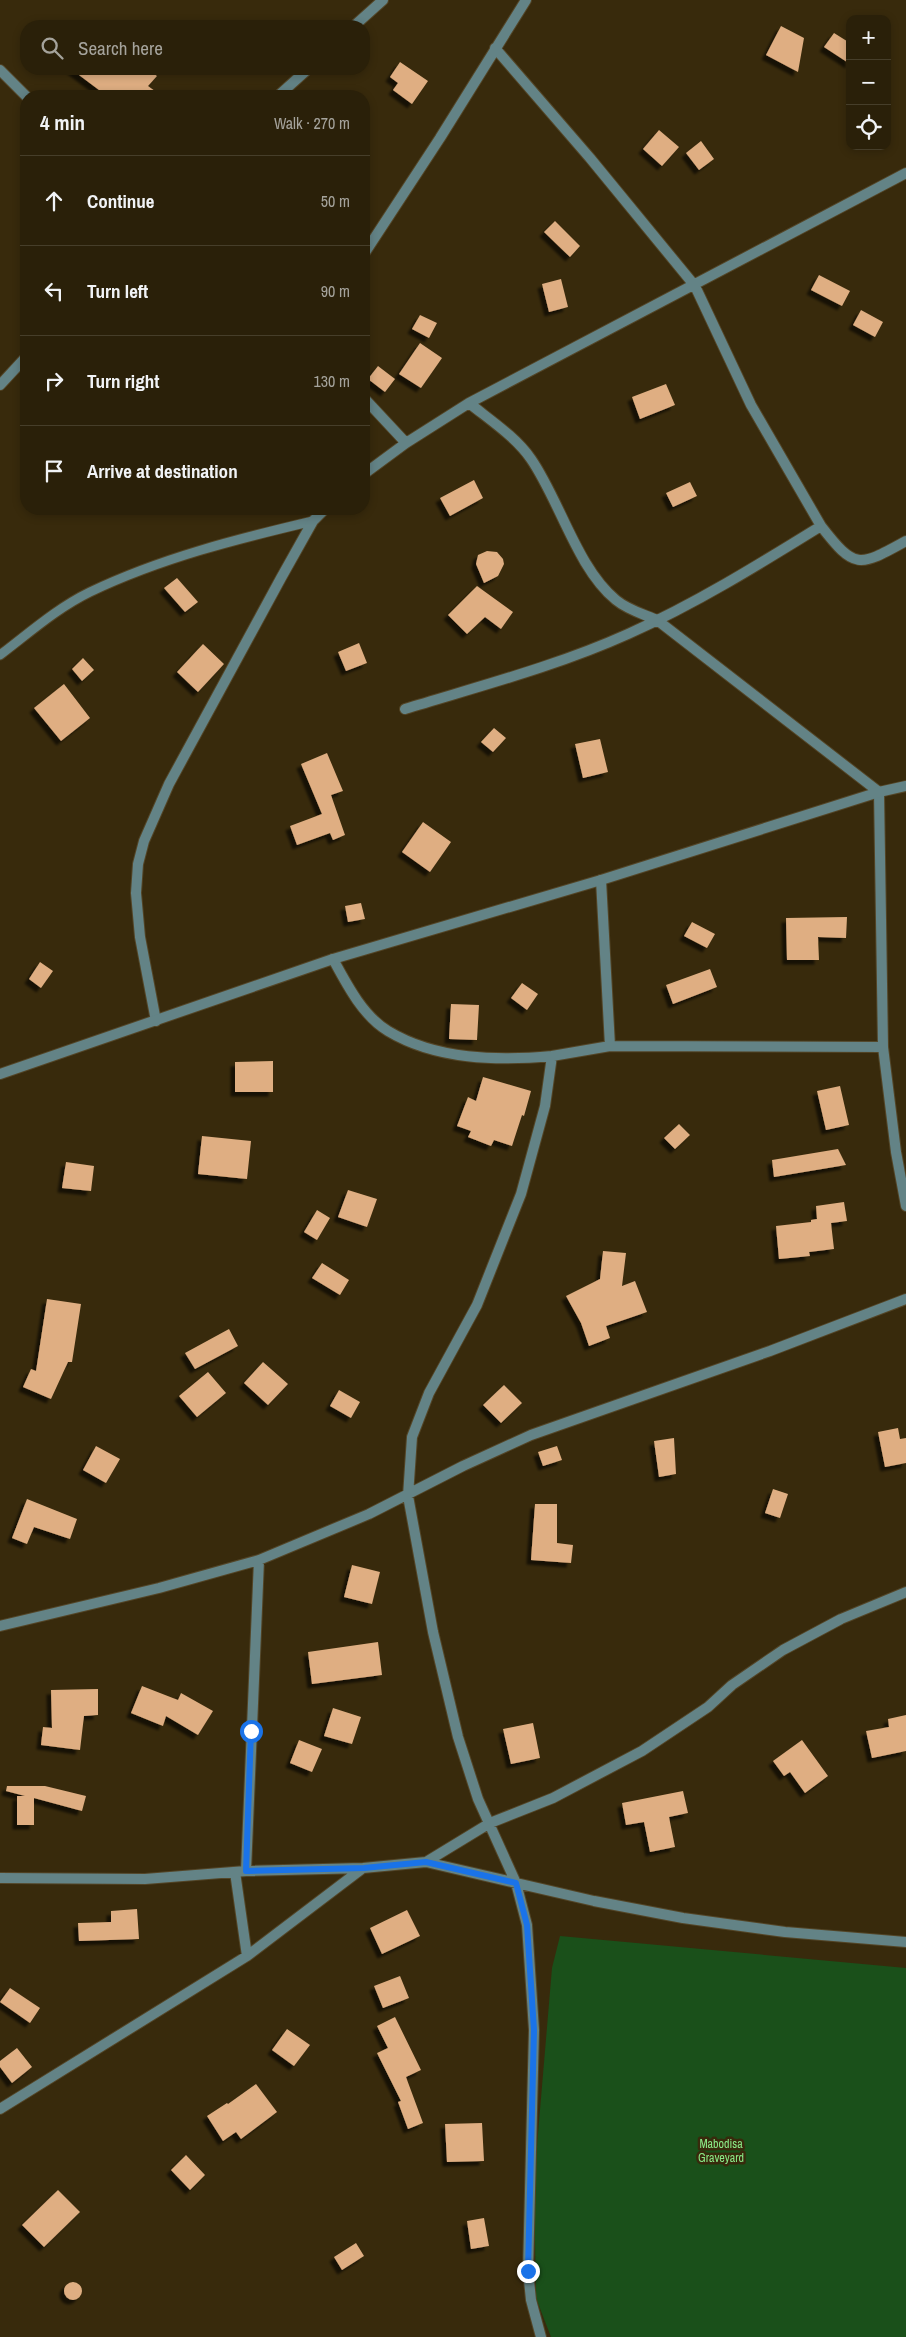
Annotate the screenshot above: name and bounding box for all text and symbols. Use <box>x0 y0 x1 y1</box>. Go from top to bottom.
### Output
map controls <box>846 15 891 150</box>
button: + <box>846 15 891 60</box>
search box <box>20 20 370 75</box>
icon: search <box>38 34 66 62</box>
text: Search here <box>78 35 163 61</box>
button: − <box>846 60 891 105</box>
button: locate <box>846 105 891 150</box>
text: 4 min <box>40 108 85 137</box>
text: Walk · 270 m <box>274 112 350 134</box>
icon: ahead <box>40 187 68 215</box>
text: Continue <box>87 188 155 214</box>
text: 50 m <box>321 190 350 212</box>
icon: left <box>40 277 68 305</box>
text: Turn left <box>87 278 148 304</box>
text: 90 m <box>321 280 350 302</box>
icon: right <box>40 367 68 395</box>
text: Turn right <box>87 368 159 394</box>
text: 130 m <box>314 370 350 392</box>
icon: arrive <box>40 457 68 485</box>
text: Arrive at destination <box>87 458 238 484</box>
route start <box>240 1720 263 1743</box>
park label: Mabodisa Graveyard <box>698 2136 744 2166</box>
route end <box>517 2260 540 2283</box>

